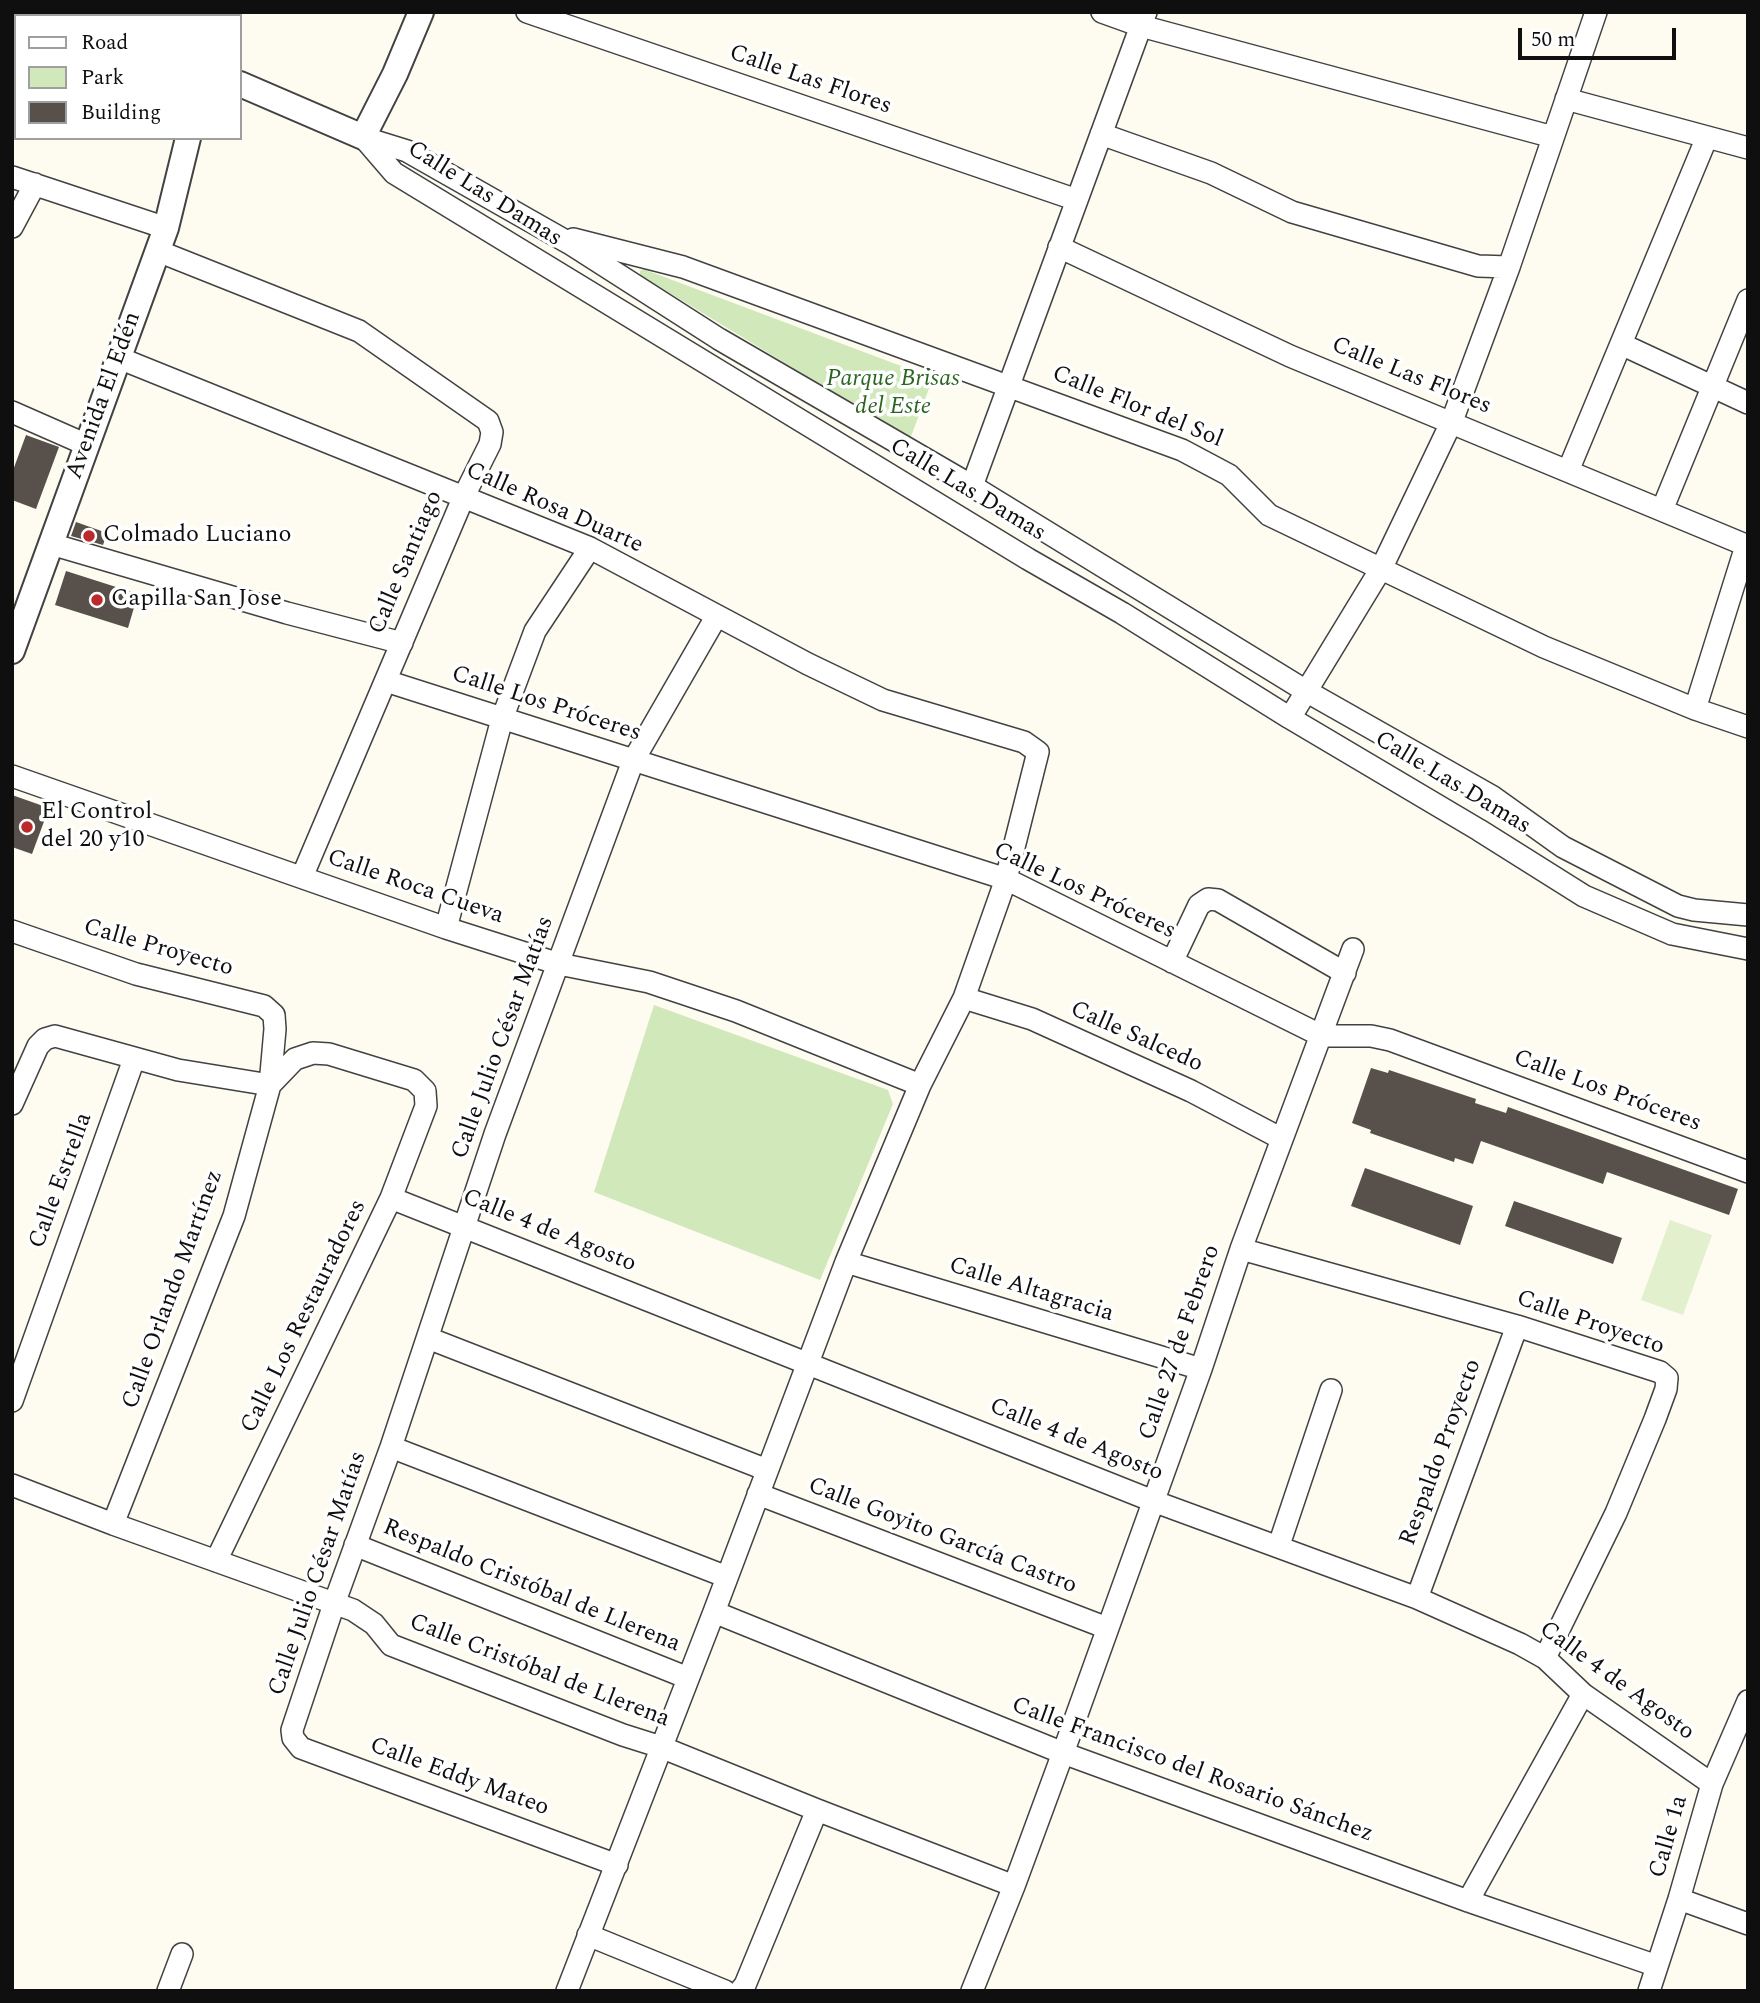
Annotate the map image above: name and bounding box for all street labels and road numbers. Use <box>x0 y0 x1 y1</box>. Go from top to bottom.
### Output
street label: Calle Las Flores <box>725 40 895 122</box>
street label: Calle Las Damas <box>401 136 567 254</box>
street label: Avenida El Edén <box>61 308 149 484</box>
street label: Calle Las Flores <box>1327 332 1495 422</box>
street label: Calle Flor del Sol <box>1047 361 1227 455</box>
street label: Calle Las Damas <box>884 433 1050 549</box>
street label: Calle Rosa Duarte <box>461 457 647 561</box>
street label: Calle Santiago <box>364 487 450 639</box>
street label: Calle Los Próceres <box>448 661 644 749</box>
street label: Calle Las Damas <box>1369 726 1535 842</box>
street label: Calle Los Próceres <box>988 837 1180 947</box>
street label: Calle Roca Cueva <box>323 844 507 932</box>
street label: Calle Julio César Matías <box>447 913 561 1163</box>
street label: Calle Proyecto <box>80 914 236 984</box>
street label: Calle Salcedo <box>1065 996 1207 1080</box>
street label: Calle Los Próceres <box>1509 1045 1705 1139</box>
street label: Calle Estrella <box>24 1109 100 1253</box>
street label: Calle Orlando Martínez <box>117 1167 231 1413</box>
street label: Calle 4 de Agosto <box>458 1184 640 1280</box>
street label: Calle Los Restauradores <box>236 1196 374 1438</box>
street label: Calle 27 de Febrero <box>1134 1242 1228 1444</box>
street label: Calle Altagracia <box>945 1252 1117 1330</box>
street label: Calle Proyecto <box>1512 1285 1668 1363</box>
street label: Respaldo Proyecto <box>1395 1356 1489 1550</box>
street label: Calle 4 de Agosto <box>985 1393 1167 1489</box>
street label: Calle Julio César Matías <box>264 1448 374 1700</box>
street label: Calle Goyito García Castro <box>804 1472 1080 1602</box>
street label: Respaldo Cristóbal de Llerena <box>378 1514 684 1660</box>
street label: Calle Cristóbal de Llerena <box>405 1609 673 1735</box>
street label: Calle 4 de Agosto <box>1533 1616 1699 1748</box>
street label: Calle Francisco del Rosario Sánchez <box>1007 1692 1377 1850</box>
street label: Calle Eddy Mateo <box>365 1732 553 1824</box>
street label: Calle 1a <box>1645 1792 1695 1882</box>

